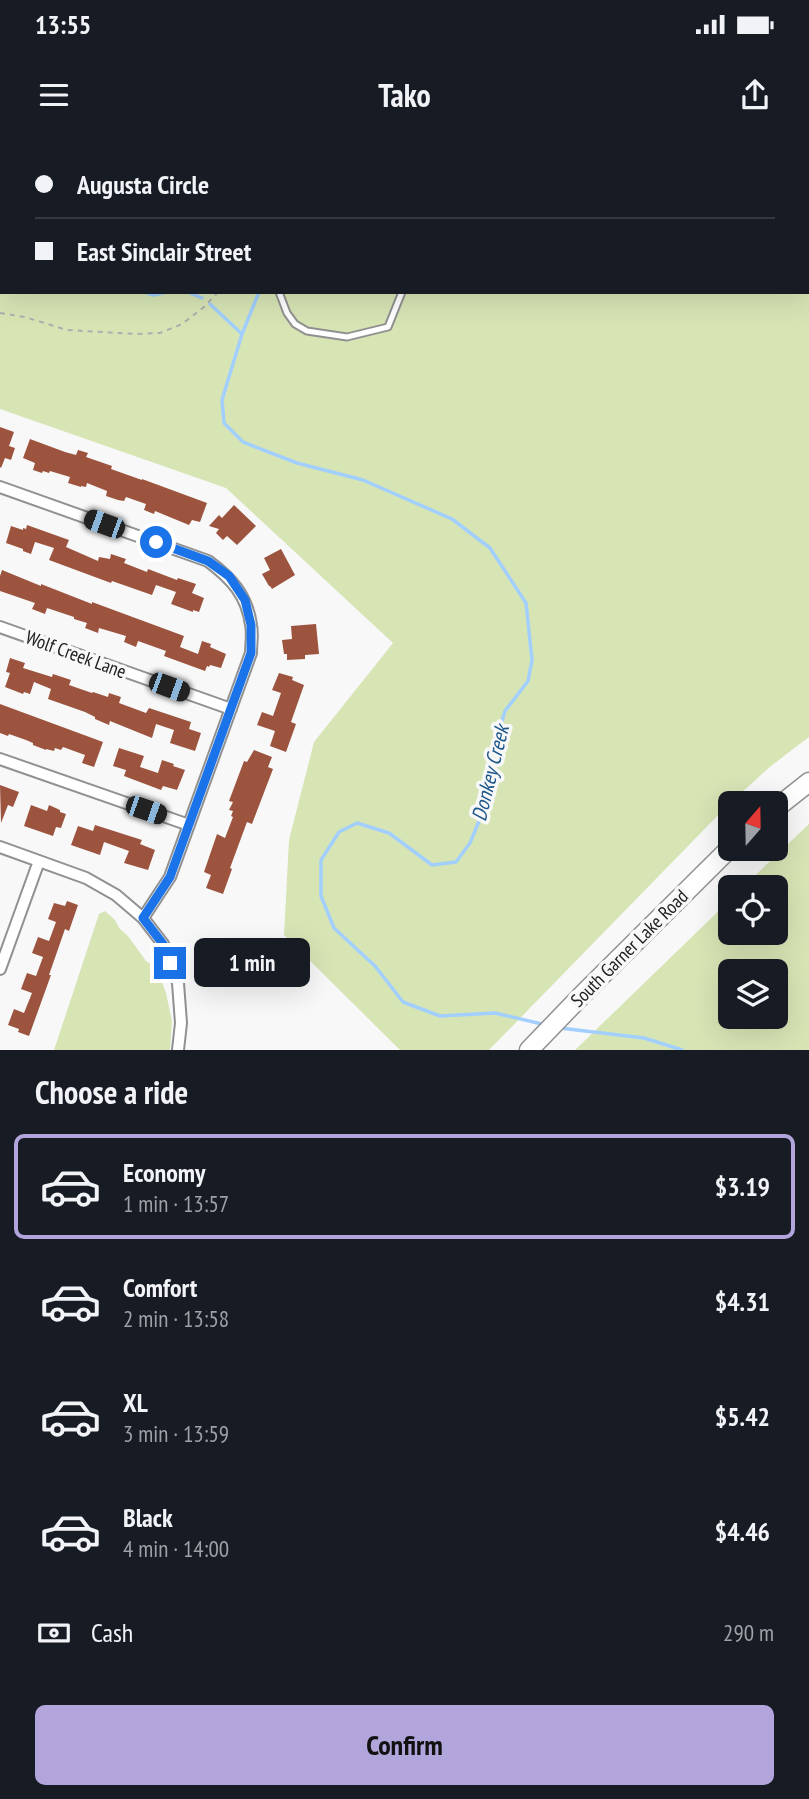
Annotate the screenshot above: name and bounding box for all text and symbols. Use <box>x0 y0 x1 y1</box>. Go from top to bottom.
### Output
text: 13:55 <box>35 8 91 41</box>
text: Tako <box>378 74 431 116</box>
icon: menu <box>35 76 73 114</box>
icon: share <box>736 76 774 114</box>
text: Augusta Circle <box>77 168 209 201</box>
text: East Sinclair Street <box>77 235 251 268</box>
car <box>81 507 128 541</box>
route start <box>140 526 172 558</box>
street label: Wolf Creek Lane <box>22 625 130 683</box>
car <box>146 670 193 704</box>
water label: Donkey Creek <box>465 720 516 824</box>
north arrow <box>718 791 788 861</box>
map controls <box>718 791 788 1029</box>
car <box>123 793 170 827</box>
button: locate <box>718 875 788 945</box>
street label: South Garner Lake Road <box>565 884 693 1012</box>
callout: 1 min <box>194 938 310 988</box>
route end <box>154 947 186 979</box>
text: 1 min <box>229 948 275 977</box>
button: layers <box>718 959 788 1029</box>
text: Choose a ride <box>35 1071 188 1113</box>
icon: car <box>39 1155 102 1218</box>
text: Economy <box>123 1156 205 1189</box>
text: $3.19 <box>715 1170 770 1203</box>
text: 1 min · 13:57 <box>123 1189 229 1218</box>
icon: car <box>39 1270 102 1333</box>
text: Comfort <box>123 1271 197 1304</box>
text: $4.31 <box>715 1285 770 1318</box>
text: 2 min · 13:58 <box>123 1304 229 1333</box>
icon: car <box>39 1385 102 1448</box>
text: XL <box>123 1386 148 1419</box>
text: $5.42 <box>715 1400 770 1433</box>
text: 3 min · 13:59 <box>123 1419 229 1448</box>
icon: car <box>39 1500 102 1563</box>
text: Black <box>123 1501 173 1534</box>
text: $4.46 <box>715 1515 770 1548</box>
text: 4 min · 14:00 <box>123 1534 229 1563</box>
icon: cash <box>35 1614 73 1652</box>
text: Cash <box>91 1616 133 1649</box>
text: 290 m <box>723 1618 774 1647</box>
button: Confirm <box>35 1705 774 1785</box>

